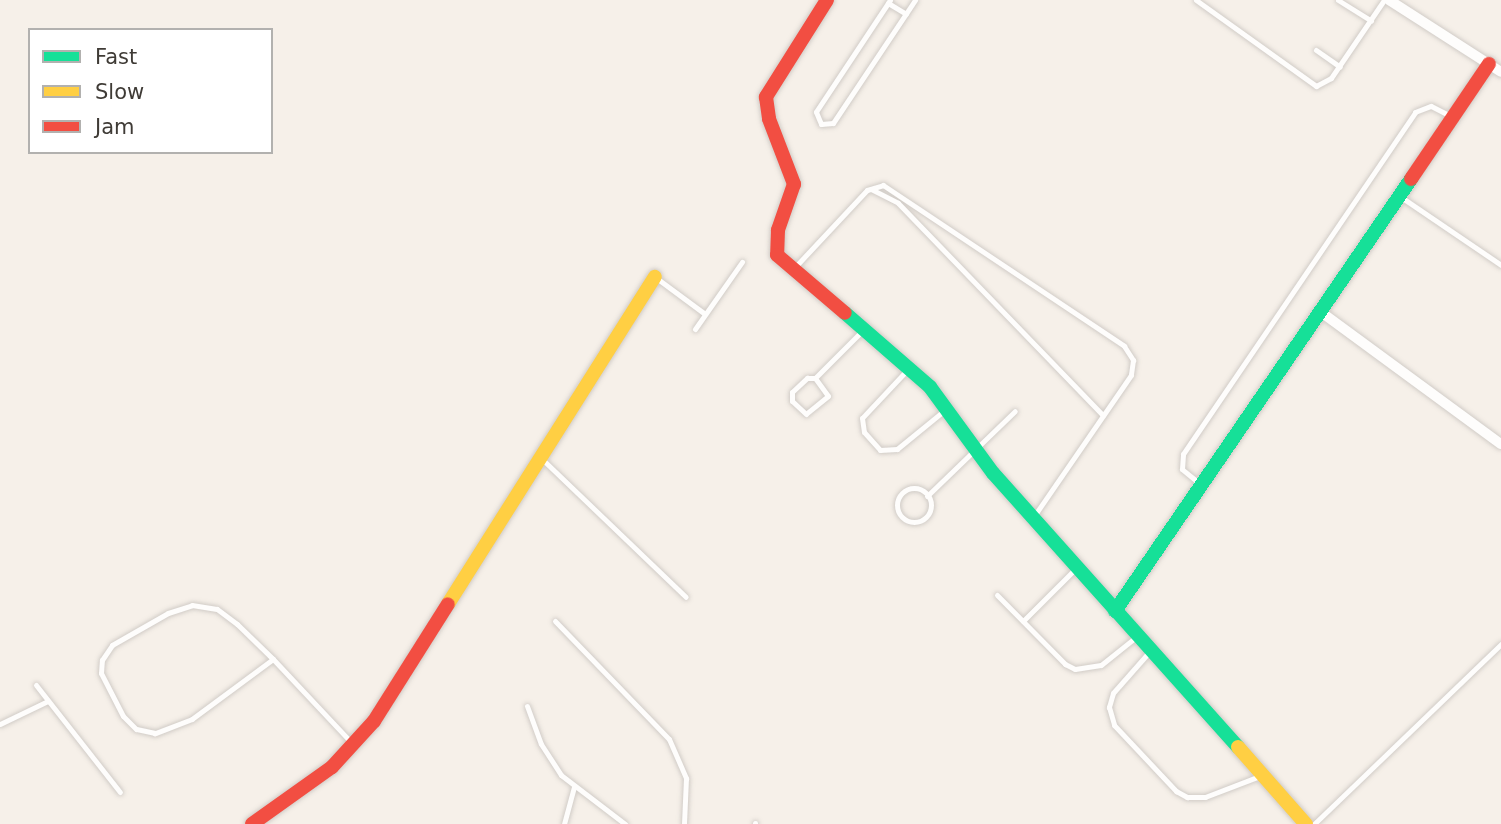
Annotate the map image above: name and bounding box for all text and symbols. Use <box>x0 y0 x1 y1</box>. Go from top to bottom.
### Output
legend <box>28 28 273 154</box>
text: Fast <box>95 45 137 69</box>
text: Slow <box>95 80 144 104</box>
text: Jam <box>95 115 135 139</box>

